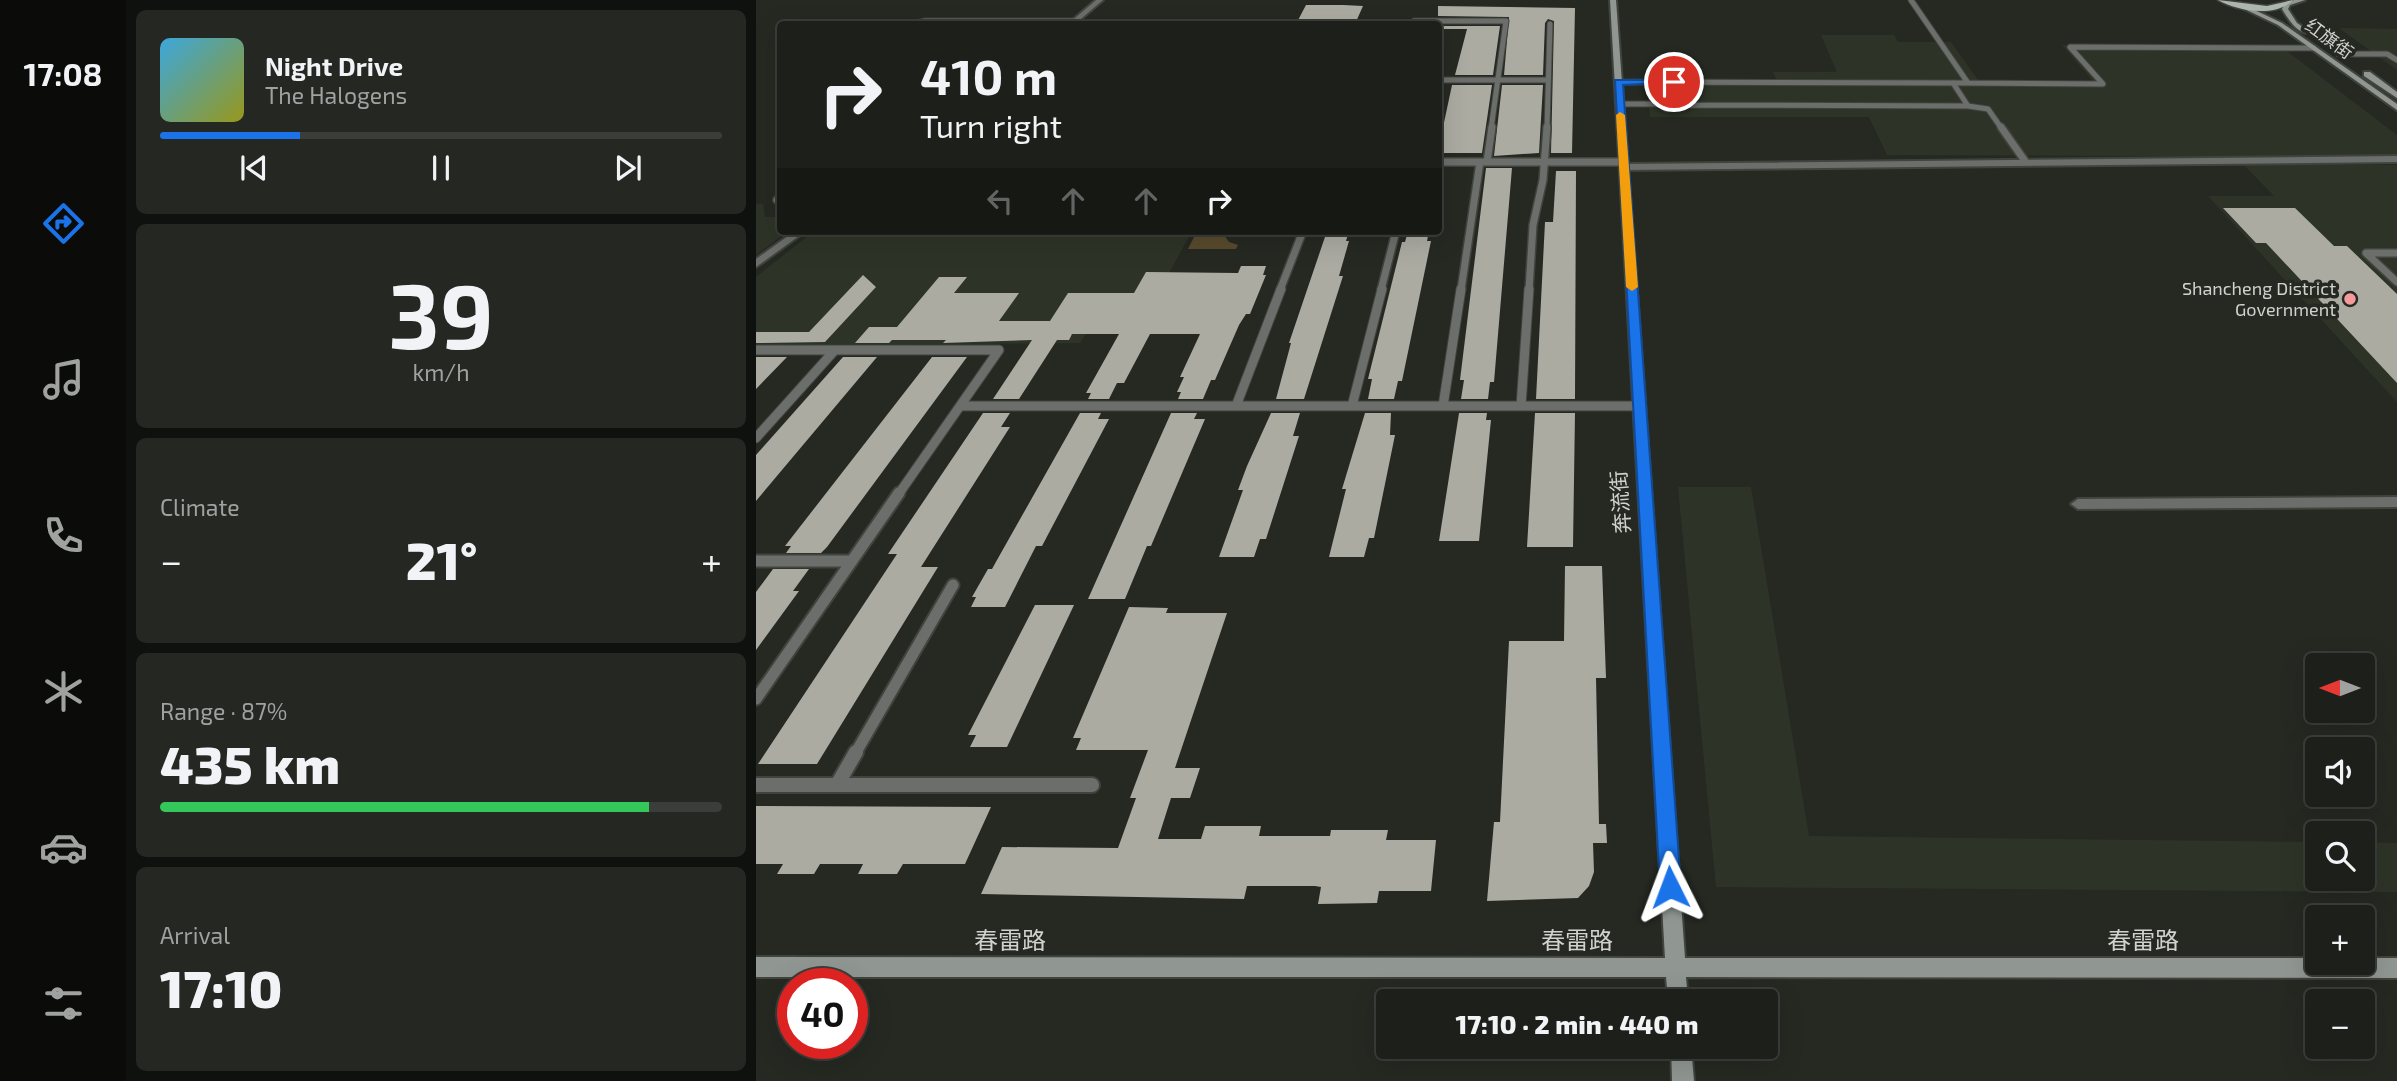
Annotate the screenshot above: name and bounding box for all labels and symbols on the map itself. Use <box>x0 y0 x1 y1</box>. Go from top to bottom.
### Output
street label: 红旗街 <box>2301 13 2358 63</box>
pin <box>1644 52 1704 112</box>
place label: Shancheng District Government <box>2182 277 2336 320</box>
marker: Shancheng District Government <box>2342 291 2358 307</box>
street label: 奔流街 <box>1605 470 1634 534</box>
north arrow <box>2305 653 2375 723</box>
position arrow <box>1633 850 1707 924</box>
street label: 春雷路 <box>974 925 1046 954</box>
street label: 春雷路 <box>1541 925 1613 954</box>
street label: 春雷路 <box>2107 925 2179 954</box>
speed limit sign: 40 <box>777 968 868 1059</box>

